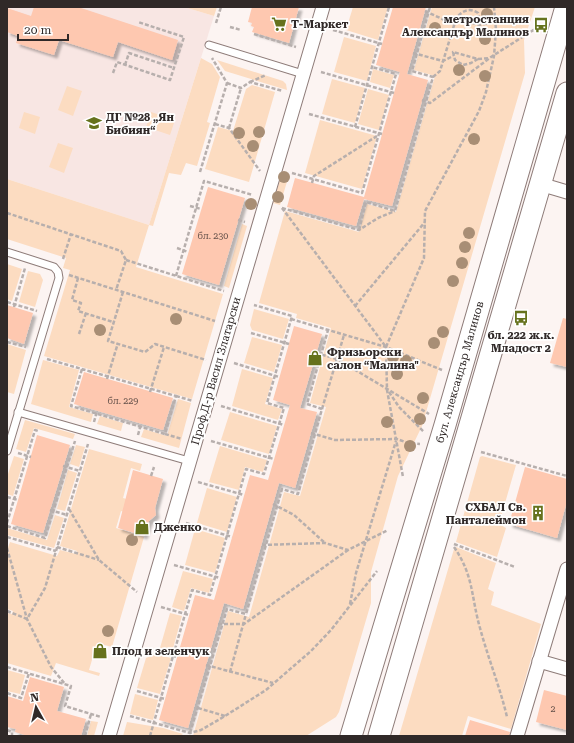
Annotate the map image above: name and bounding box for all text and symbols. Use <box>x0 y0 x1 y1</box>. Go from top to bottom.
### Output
place label: метростанция Александър Малинов <box>402 13 529 39</box>
supermarket icon: Т-Маркет <box>270 15 288 33</box>
scale bar <box>18 16 68 42</box>
bus stop icon: метростанция Александър Малинов <box>532 16 550 34</box>
place label: Т-Маркет <box>291 18 349 31</box>
text: 20 m <box>24 23 51 37</box>
place label: ДГ №28 „Ян Бибиян“ <box>106 111 174 137</box>
school or university icon: ДГ №28 „Ян Бибиян“ <box>85 114 103 132</box>
house number: бл. 230 <box>198 231 228 241</box>
street label: Проф.Д-р Васил Златарски <box>189 295 243 447</box>
street label: бул. Александър Малинов <box>433 300 487 444</box>
bus stop icon: бл. 222 ж.к. Младост 2 <box>512 309 530 327</box>
place label: бл. 222 ж.к. Младост 2 <box>487 329 555 355</box>
place label: Фризьорски салон “Малина" <box>327 346 419 372</box>
shop icon: Фризьорски салон “Малина" <box>306 349 324 367</box>
house number: бл. 229 <box>108 396 138 406</box>
place label: СХБАЛ Св. Панталеймон <box>446 501 527 527</box>
building icon: СХБАЛ Св. Панталеймон <box>529 504 547 522</box>
shop icon: Дженко <box>133 518 151 536</box>
place label: Дженко <box>154 521 202 534</box>
shop icon: Плод и зеленчук <box>91 642 109 660</box>
place label: Плод и зеленчук <box>112 645 210 658</box>
north arrow <box>16 687 56 727</box>
text: N <box>30 690 40 705</box>
house number: 2 <box>550 704 556 714</box>

